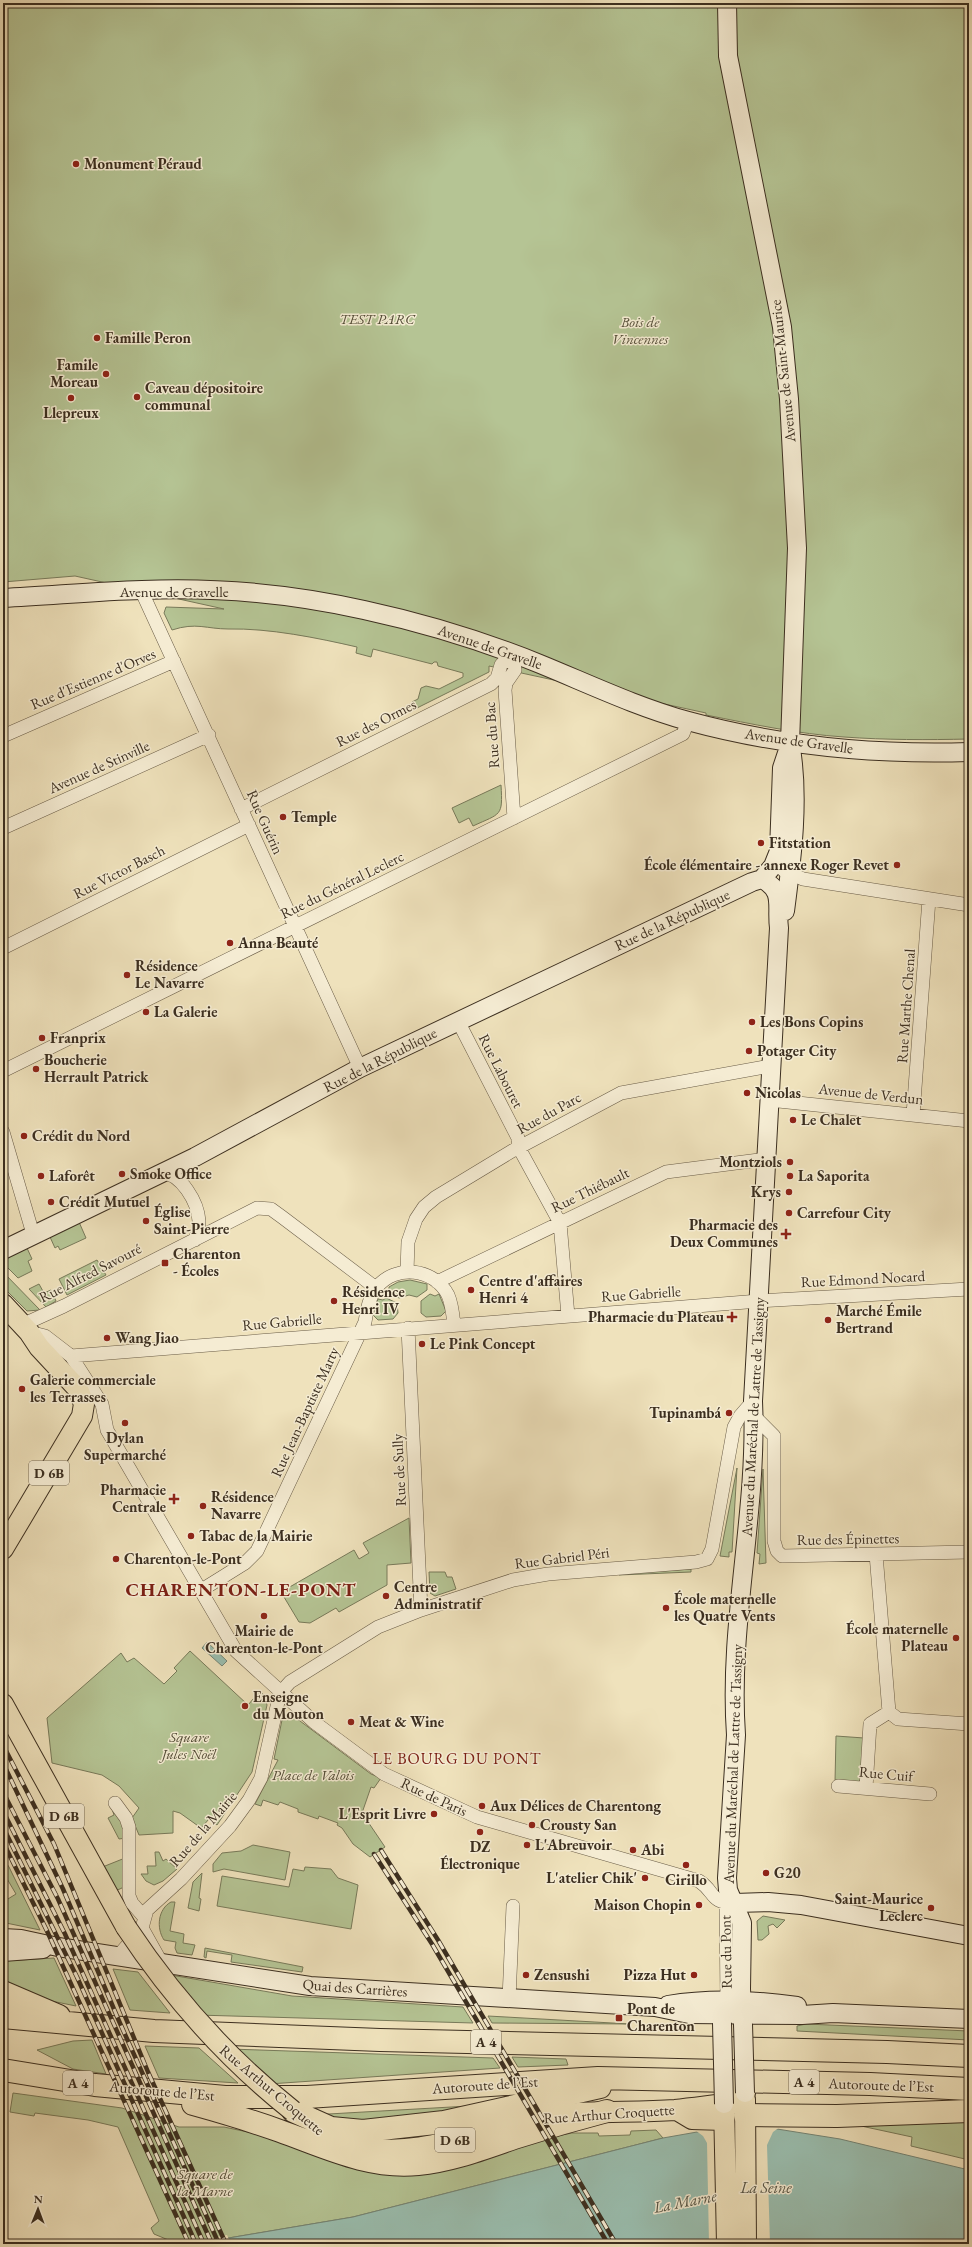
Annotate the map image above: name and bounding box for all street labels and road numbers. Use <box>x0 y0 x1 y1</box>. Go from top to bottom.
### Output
street label: Avenue de Saint-Maurice <box>766 299 800 444</box>
street label: Avenue de Gravelle <box>118 582 229 601</box>
street label: Avenue de Gravelle <box>434 619 545 673</box>
street label: Rue d'Estienne d'Orves <box>27 644 158 714</box>
street label: Rue des Ormes <box>332 694 419 751</box>
street label: Rue du Bac <box>480 701 503 769</box>
street label: Avenue de Gravelle <box>743 723 855 758</box>
street label: Avenue de Stinville <box>44 736 152 798</box>
street label: Rue Guérin <box>243 787 288 857</box>
street label: Rue Victor Basch <box>70 840 168 903</box>
street label: Rue du Général Leclerc <box>277 846 407 923</box>
street label: Rue de la République <box>611 884 733 955</box>
street label: Rue Marthe Chenal <box>892 948 919 1064</box>
street label: Rue de la République <box>320 1023 440 1096</box>
street label: Rue Labouret <box>475 1030 528 1111</box>
street label: Avenue de Verdun <box>817 1078 925 1108</box>
street label: Rue du Parc <box>513 1087 584 1138</box>
street label: Rue Thiébault <box>548 1162 632 1217</box>
street label: Rue Alfred Savouré <box>35 1238 144 1307</box>
street label: Rue Edmond Nocard <box>800 1266 926 1291</box>
street label: Rue Gabrielle <box>601 1281 682 1306</box>
street label: Avenue du Maréchal de Lattre de Tassigny <box>737 1296 768 1538</box>
street label: Rue Gabrielle <box>241 1309 323 1334</box>
street label: Rue Jean-Baptiste Marty <box>266 1343 343 1480</box>
street label: Rue de Sully <box>387 1433 410 1507</box>
road number: D 6B <box>29 1461 69 1485</box>
street label: Rue des Épinettes <box>797 1528 900 1549</box>
street label: Rue Gabriel Péri <box>513 1542 611 1573</box>
street label: Avenue du Maréchal de Lattre de Tassigny <box>719 1643 746 1885</box>
street label: Rue Cuif <box>858 1762 916 1786</box>
street label: Rue de Paris <box>398 1773 471 1820</box>
street label: Rue de la Mairie <box>165 1787 241 1870</box>
road number: D 6B <box>44 1804 84 1828</box>
street label: Rue du Pont <box>715 1915 736 1989</box>
street label: Quai des Carrières <box>302 1974 408 2001</box>
road number: A 4 <box>471 2030 501 2054</box>
street label: Rue Arthur Croquette <box>216 2040 329 2139</box>
road number: A 4 <box>789 2070 819 2094</box>
road number: A 4 <box>63 2071 93 2095</box>
street label: Autoroute de l’Est <box>431 2071 539 2098</box>
street label: Autoroute de l’Est <box>827 2073 934 2096</box>
street label: Autoroute de l’Est <box>108 2076 216 2105</box>
street label: Rue Arthur Croquette <box>543 2099 675 2128</box>
road number: D 6B <box>435 2128 475 2152</box>

